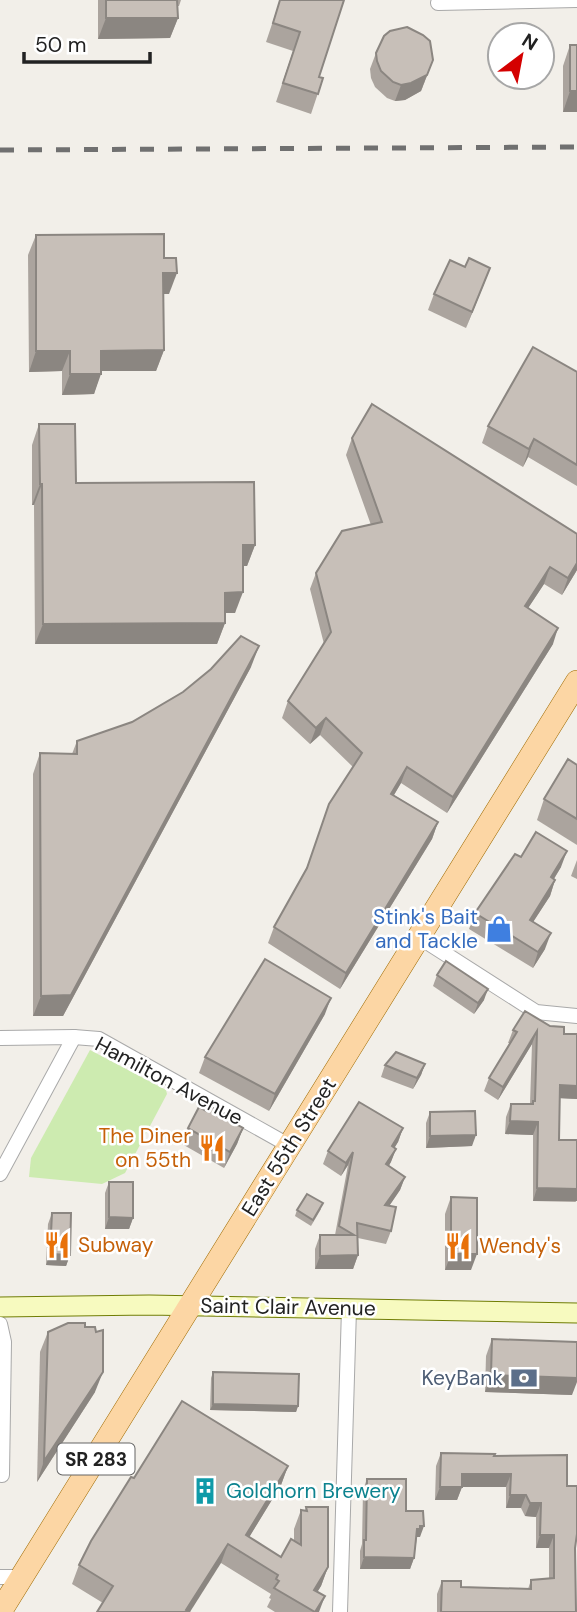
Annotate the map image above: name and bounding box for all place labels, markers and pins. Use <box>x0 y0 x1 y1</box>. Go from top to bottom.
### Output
place label: Stink's Bait and Tackle <box>373 903 478 955</box>
shop icon: Stink's Bait and Tackle <box>484 914 514 944</box>
place label: The Diner on 55th <box>98 1122 191 1174</box>
restaurant icon: The Diner on 55th <box>197 1133 227 1163</box>
restaurant icon: Subway <box>42 1230 72 1260</box>
place label: Subway <box>78 1231 154 1259</box>
restaurant icon: Wendy's <box>443 1231 473 1261</box>
place label: Wendy's <box>479 1232 561 1260</box>
bank icon: KeyBank <box>509 1363 539 1393</box>
place label: KeyBank <box>422 1364 503 1392</box>
building icon: Goldhorn Brewery <box>190 1476 220 1506</box>
place label: Goldhorn Brewery <box>226 1477 401 1505</box>

